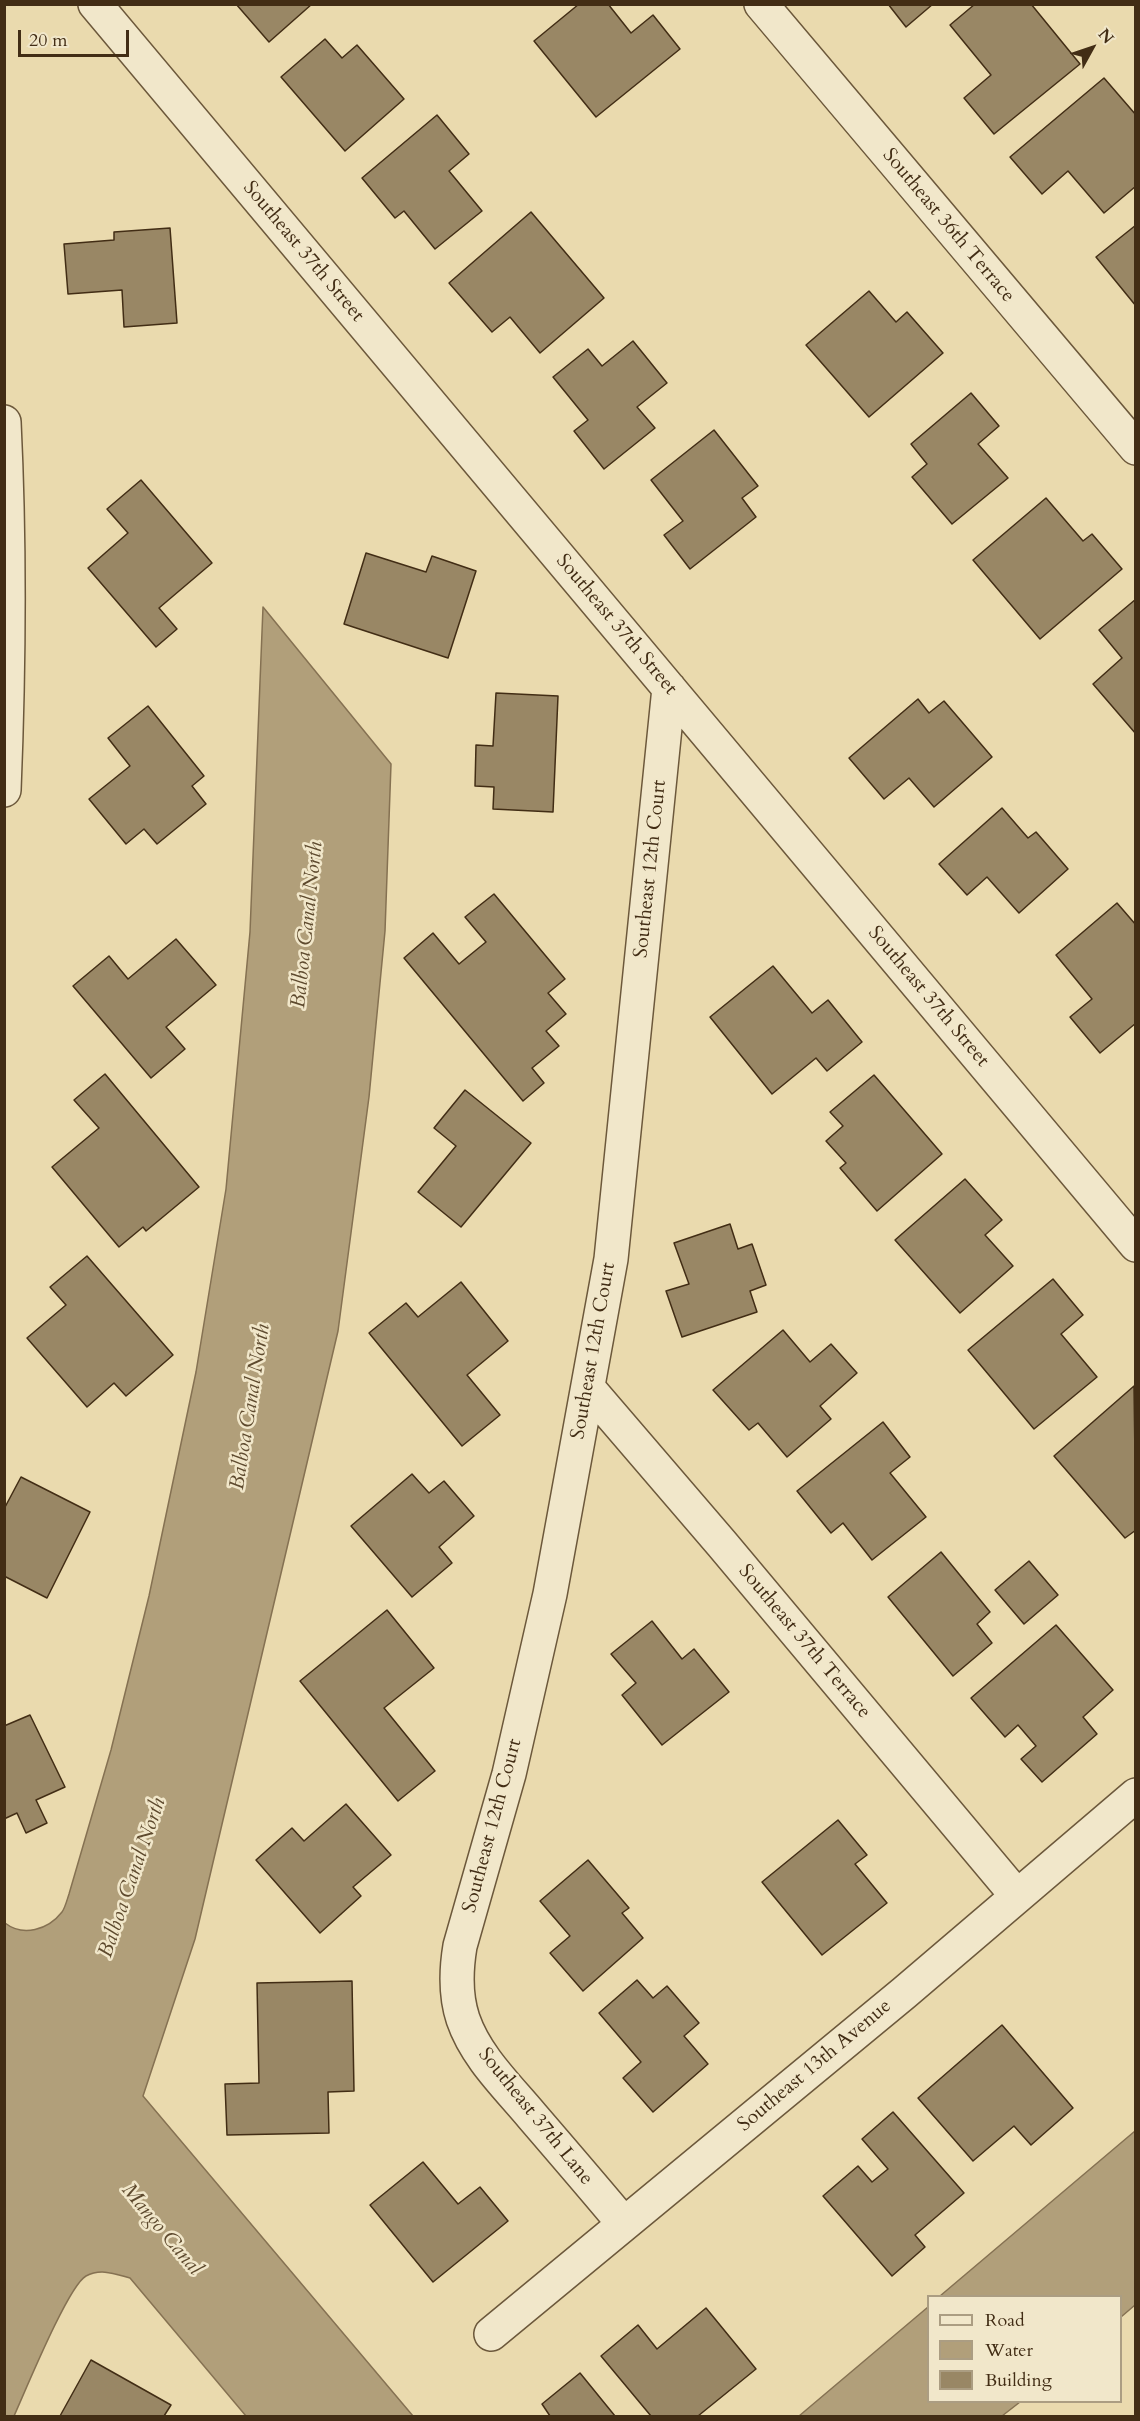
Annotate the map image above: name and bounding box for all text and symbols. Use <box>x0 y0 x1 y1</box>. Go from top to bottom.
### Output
scale bar <box>21 18 132 56</box>
north arrow <box>1062 18 1122 78</box>
text: N <box>1093 24 1119 49</box>
text: 20 m <box>29 28 68 53</box>
street label: Southeast 36th Terrace <box>877 144 1019 308</box>
street label: Southeast 37th Street <box>237 177 369 327</box>
street label: Southeast 37th Street <box>550 550 682 700</box>
street label: Southeast 12th Court <box>630 779 672 959</box>
water label: Balboa Canal North <box>287 840 329 1010</box>
street label: Southeast 37th Street <box>862 922 994 1072</box>
street label: Southeast 12th Court <box>567 1261 621 1441</box>
water label: Balboa Canal North <box>225 1322 277 1492</box>
street label: Southeast 37th Terrace <box>733 1560 875 1724</box>
street label: Southeast 12th Court <box>458 1736 528 1916</box>
water label: Balboa Canal North <box>94 1795 172 1961</box>
street label: Southeast 13th Avenue <box>733 1995 897 2137</box>
street label: Southeast 37th Lane <box>472 2044 598 2190</box>
water label: Mango Canal <box>115 2179 207 2281</box>
legend <box>927 2295 1122 2403</box>
text: Road <box>985 2308 1025 2333</box>
text: Water <box>985 2338 1033 2363</box>
text: Building <box>985 2368 1052 2393</box>

